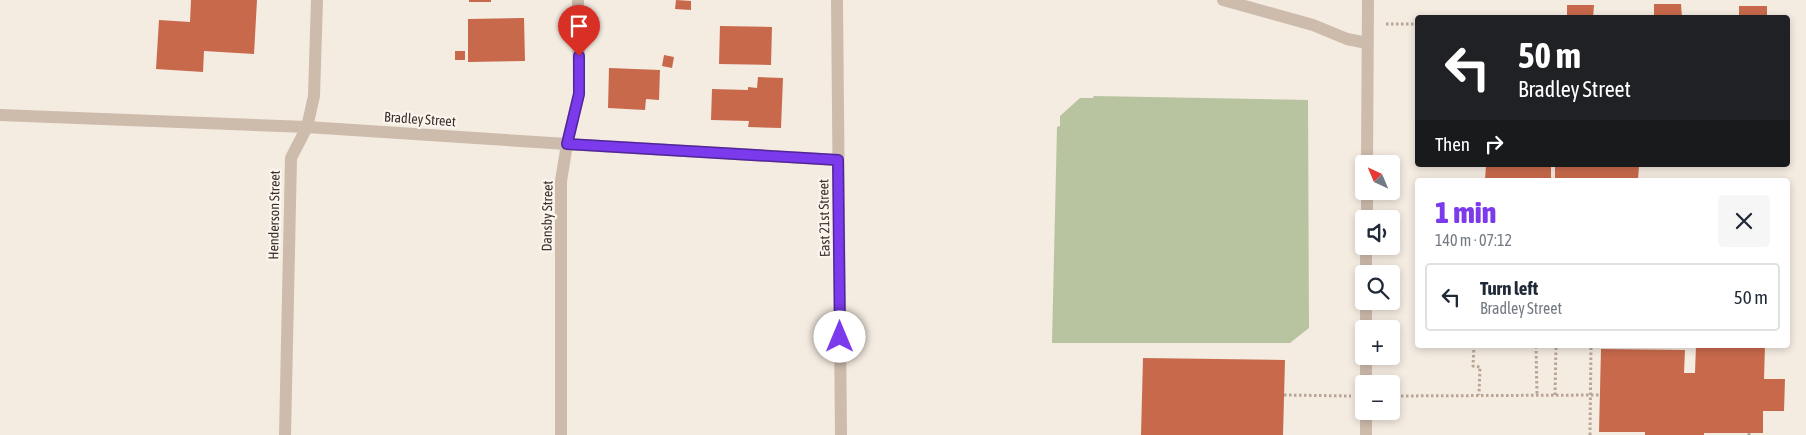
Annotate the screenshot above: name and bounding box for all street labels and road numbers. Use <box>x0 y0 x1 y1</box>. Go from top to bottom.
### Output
street label: Bradley Street <box>384 109 456 129</box>
street label: Henderson Street <box>265 170 283 260</box>
street label: East 21st Street <box>815 179 833 257</box>
street label: Dansby Street <box>538 180 556 252</box>

